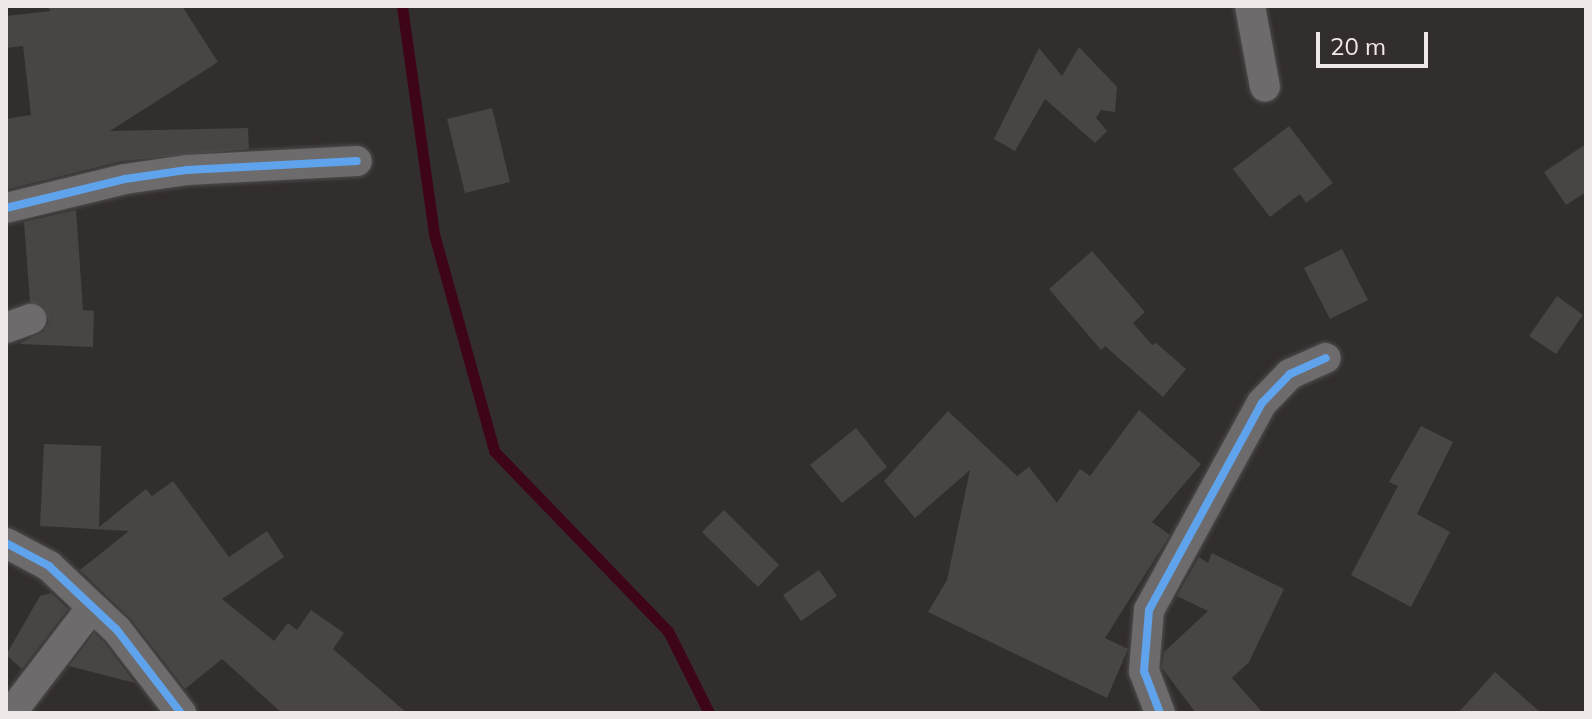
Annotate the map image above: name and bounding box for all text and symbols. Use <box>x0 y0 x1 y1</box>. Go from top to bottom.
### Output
scale bar <box>1320 16 1432 66</box>
text: 20 m <box>1330 31 1386 61</box>

